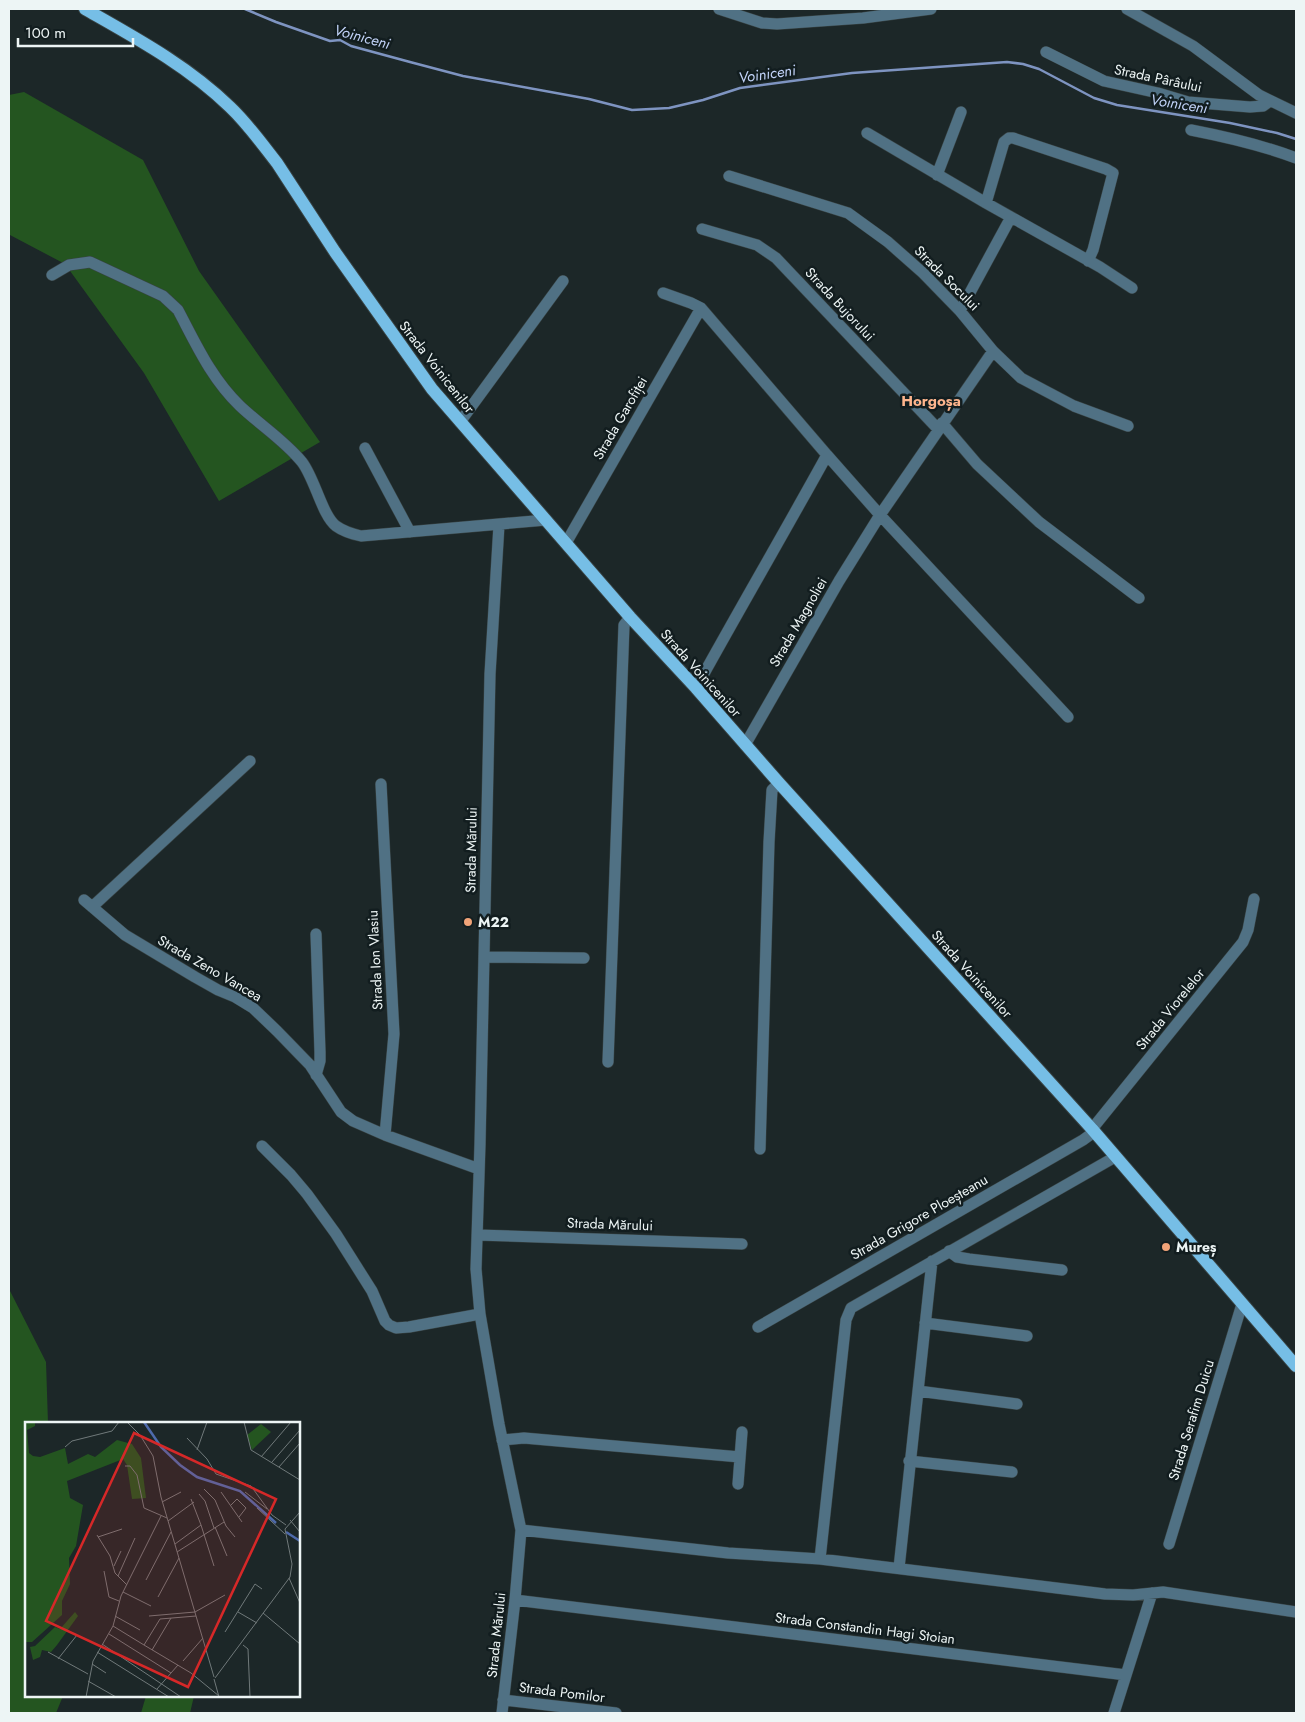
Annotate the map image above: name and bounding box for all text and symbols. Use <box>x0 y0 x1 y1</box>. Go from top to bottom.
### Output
scale bar <box>18 15 132 47</box>
water label: Voiniceni <box>331 19 393 55</box>
text: 100 m <box>25 22 66 44</box>
water label: Voiniceni <box>737 59 797 89</box>
street label: Strada Pârâului <box>1112 59 1204 97</box>
water label: Voiniceni <box>1149 89 1209 119</box>
street label: Strada Socului <box>910 241 984 315</box>
street label: Strada Bujorului <box>801 263 879 345</box>
street label: Strada Voinicenilor <box>395 317 480 418</box>
street label: Strada Garofiței <box>588 373 653 464</box>
district label: Horgoșa <box>901 390 961 412</box>
street label: Strada Magnoliei <box>764 574 832 670</box>
street label: Strada Voinicenilor <box>656 625 746 722</box>
street label: Strada Mărului <box>460 807 482 893</box>
street label: Strada Ion Vlasiu <box>362 910 388 1010</box>
place label: M22 <box>478 912 509 932</box>
marker: M22 <box>462 916 474 928</box>
street label: Strada Voinicenilor <box>927 926 1017 1023</box>
street label: Strada Zeno Vancea <box>154 930 266 1006</box>
street label: Strada Viorelelor <box>1131 964 1209 1054</box>
street label: Strada Grigore Ploeșteanu <box>847 1169 992 1265</box>
street label: Strada Mărului <box>567 1213 653 1235</box>
place label: Mureș <box>1176 1237 1217 1257</box>
marker: Mureș <box>1160 1241 1172 1253</box>
street label: Strada Serafim Duicu <box>1163 1357 1219 1483</box>
inset map <box>25 1422 300 1697</box>
street label: Strada Mărului <box>482 1591 510 1679</box>
street label: Strada Constandin Hagi Stoian <box>774 1607 956 1649</box>
street label: Strada Pomilor <box>518 1677 606 1707</box>

